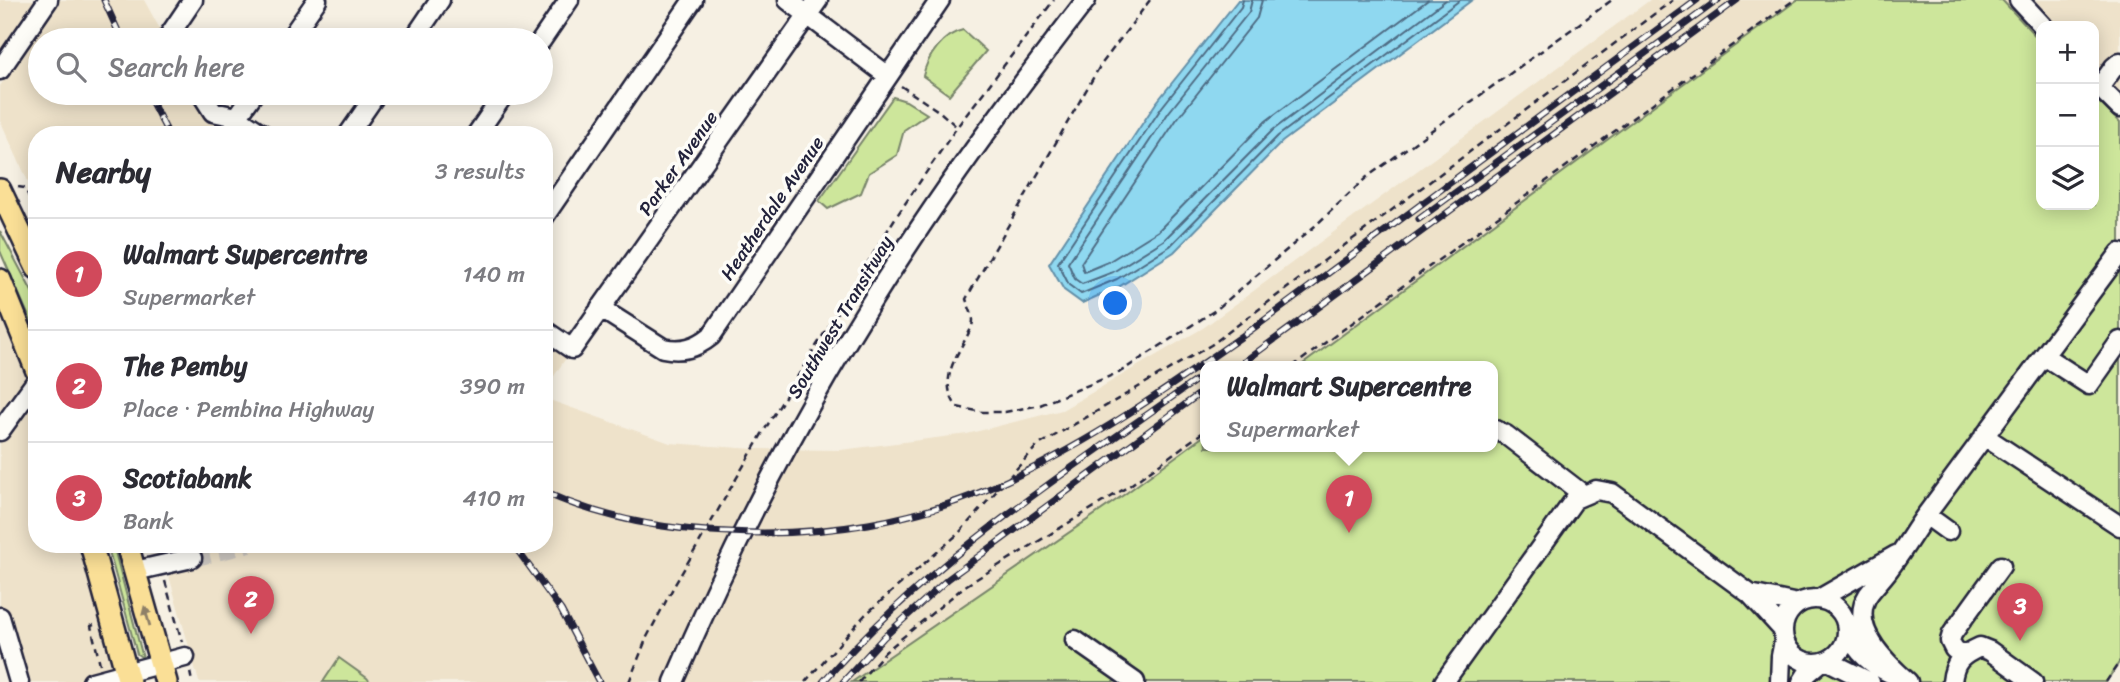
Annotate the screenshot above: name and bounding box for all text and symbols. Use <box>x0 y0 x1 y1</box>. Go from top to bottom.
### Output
map controls <box>2036 21 2099 210</box>
button: + <box>2036 21 2099 84</box>
search box <box>28 28 553 105</box>
text: Search here <box>108 44 245 90</box>
icon: search <box>52 48 90 86</box>
button: − <box>2036 84 2099 147</box>
street label: Parker Avenue <box>629 103 727 222</box>
street label: Heatherdale Avenue <box>711 129 833 287</box>
text: Nearby <box>56 145 151 199</box>
button: layers <box>2036 147 2099 210</box>
text: 3 results <box>435 151 525 192</box>
street label: Southwest Transitway <box>778 229 902 405</box>
text: Walmart Supercentre <box>123 231 367 277</box>
text: 1 <box>74 254 84 295</box>
text: 140 m <box>463 254 525 295</box>
text: Supermarket <box>123 277 255 318</box>
your location <box>1098 286 1132 320</box>
text: The Pemby <box>123 343 247 389</box>
popup <box>1200 361 1498 452</box>
text: Walmart Supercentre <box>1227 363 1471 409</box>
text: 2 <box>72 366 86 407</box>
text: 390 m <box>460 366 525 407</box>
text: Place · Pembina Highway <box>123 389 374 430</box>
text: Supermarket <box>1227 409 1359 450</box>
text: Scotiabank <box>123 455 252 501</box>
pin: 1 <box>1326 475 1372 533</box>
text: 3 <box>73 478 85 519</box>
text: 410 m <box>463 478 525 519</box>
text: Bank <box>123 501 174 542</box>
pin: 2 <box>228 576 274 634</box>
pin: 3 <box>1997 583 2043 641</box>
one-way arrow <box>142 605 152 626</box>

